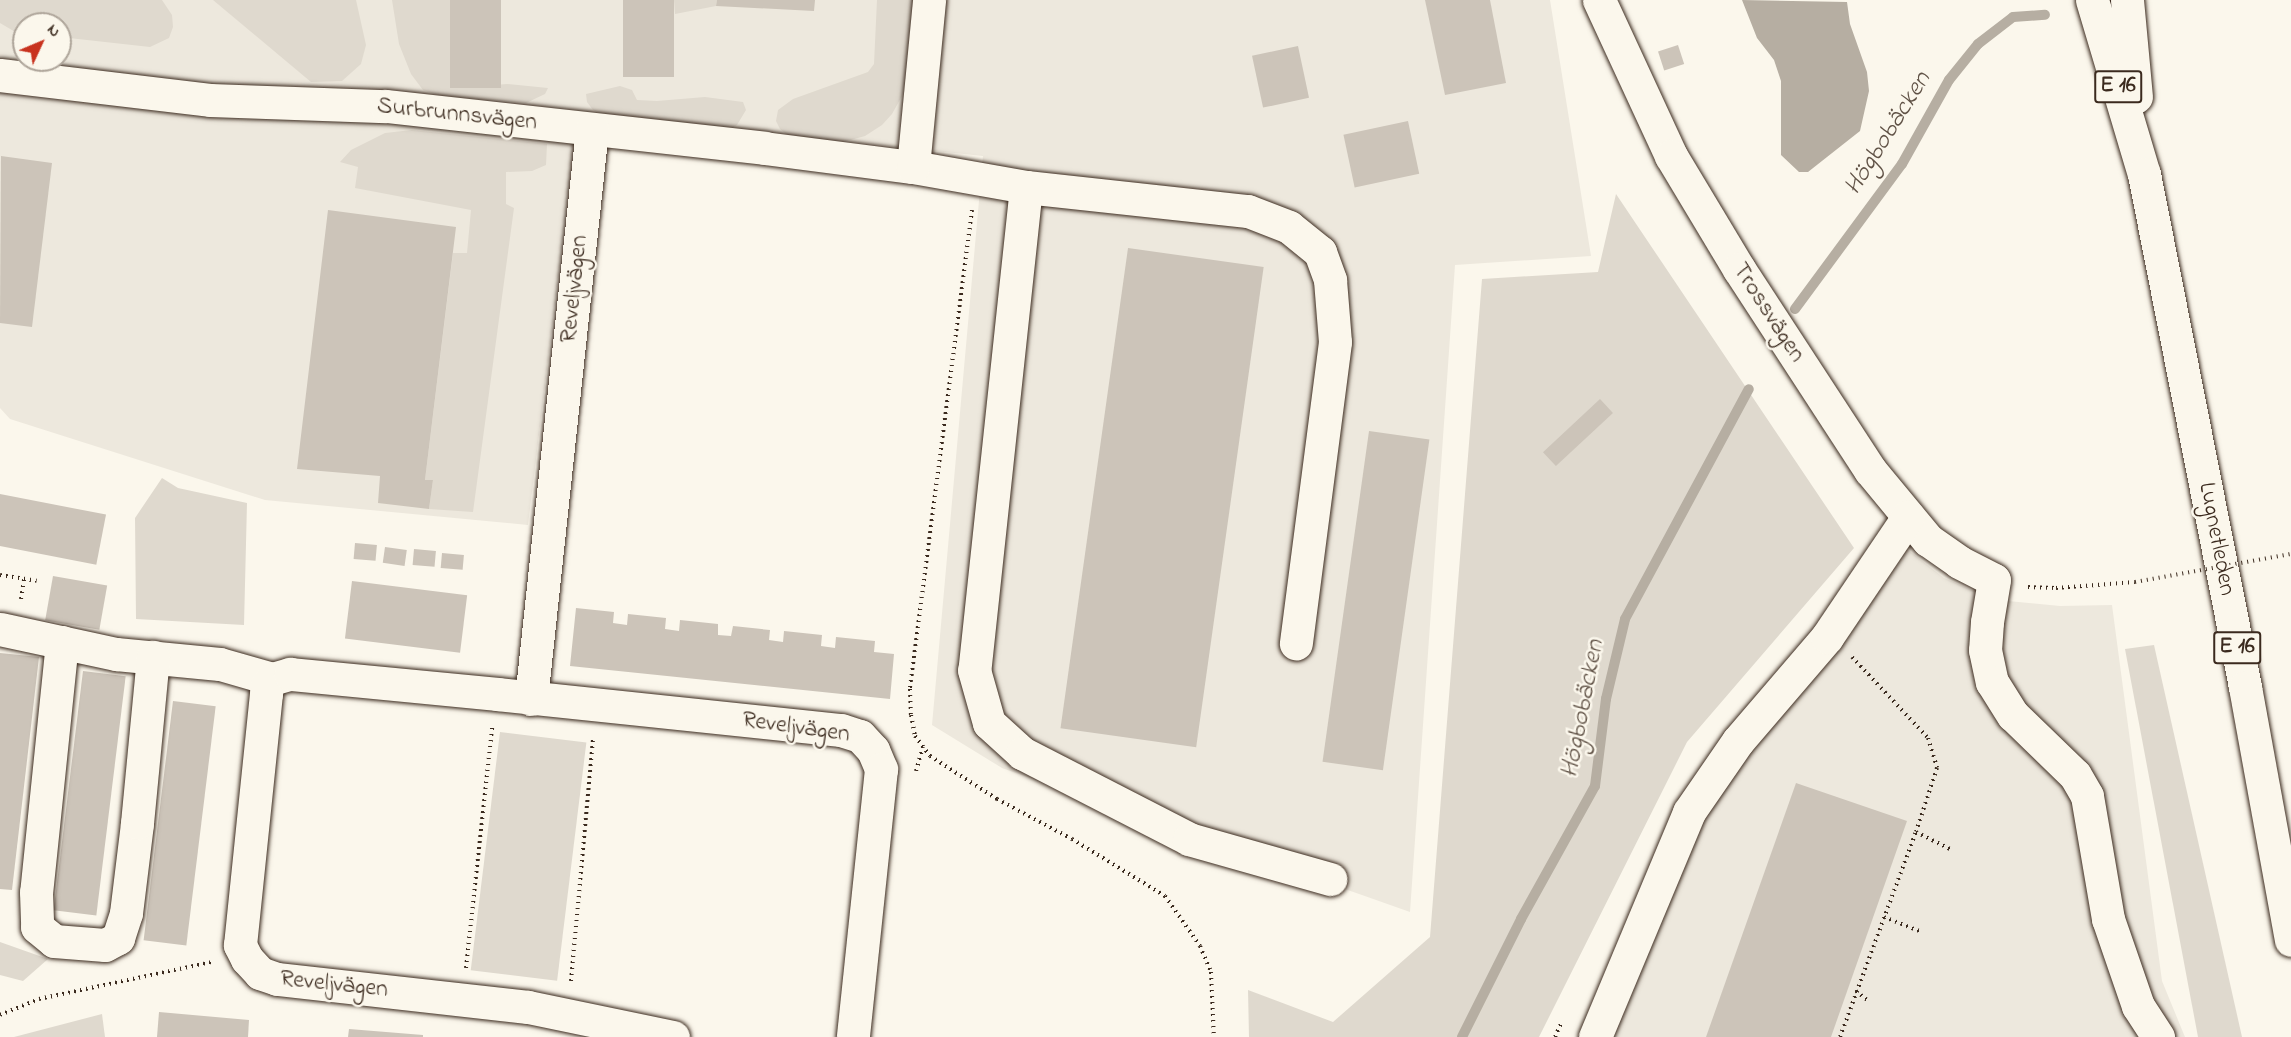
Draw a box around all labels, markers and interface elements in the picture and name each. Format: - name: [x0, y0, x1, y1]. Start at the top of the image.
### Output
- north arrow: [12, 12, 72, 72]
- text: N: [41, 19, 66, 43]
- water label: Högbobäcken: [1839, 66, 1939, 202]
- road number: E 16: [2094, 68, 2142, 106]
- street label: Surbrunnsvägen: [375, 92, 539, 138]
- street label: Reveljvägen: [555, 234, 595, 344]
- street label: Trossvägen: [1725, 258, 1811, 368]
- street label: Lugnetleden: [2191, 480, 2241, 598]
- road number: E 16: [2213, 629, 2261, 667]
- water label: Högbobäcken: [1555, 637, 1613, 781]
- street label: Reveljvägen: [740, 706, 852, 750]
- street label: Reveljvägen: [279, 965, 389, 1005]

